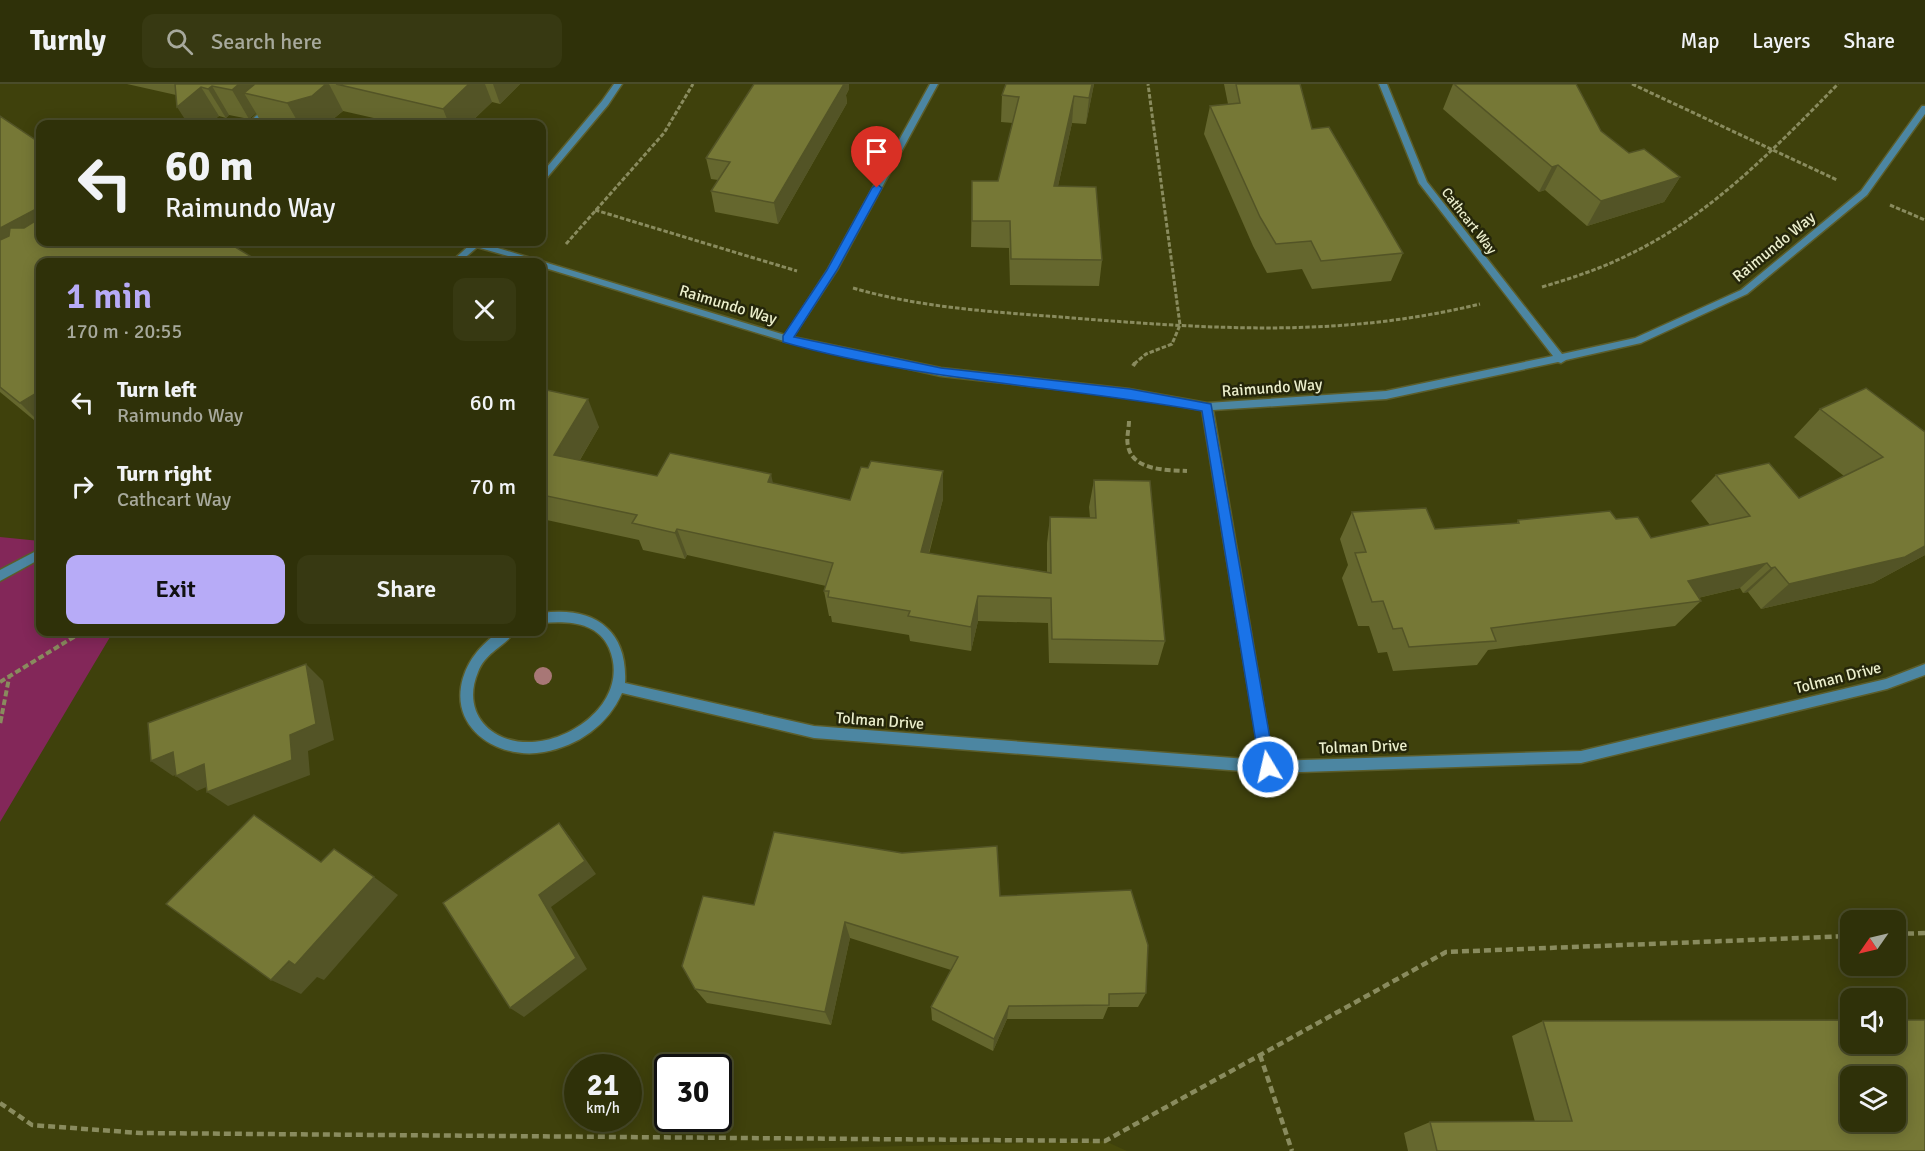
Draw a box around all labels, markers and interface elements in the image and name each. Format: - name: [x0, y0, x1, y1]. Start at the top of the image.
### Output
- search box: [142, 14, 562, 68]
- text: Turnly: [30, 24, 106, 58]
- icon: search: [163, 25, 196, 58]
- text: Search here: [211, 28, 322, 55]
- text: Map: [1681, 28, 1719, 54]
- text: Layers: [1752, 28, 1810, 54]
- text: Share: [1843, 28, 1895, 54]
- pin: [851, 126, 902, 188]
- icon: arrive: [860, 135, 893, 168]
- text: 60 m: [165, 141, 254, 192]
- icon: left: [66, 144, 144, 222]
- street label: Cathcart Way: [1438, 184, 1501, 258]
- text: Raimundo Way: [165, 192, 335, 225]
- street label: Raimundo Way: [1728, 207, 1820, 287]
- text: 1 min: [66, 274, 152, 319]
- button: close: [453, 278, 516, 341]
- street label: Raimundo Way: [677, 281, 780, 329]
- text: 170 m · 20:55: [66, 319, 182, 344]
- street label: Raimundo Way: [1221, 374, 1324, 401]
- text: Turn left: [117, 376, 197, 403]
- icon: left: [66, 386, 99, 419]
- text: 60 m: [470, 389, 516, 416]
- text: Raimundo Way: [117, 403, 243, 428]
- text: Turn right: [117, 460, 212, 487]
- icon: right: [66, 470, 99, 503]
- text: 70 m: [470, 473, 516, 500]
- text: Cathcart Way: [117, 487, 231, 512]
- button: Exit: [66, 555, 285, 624]
- button: Share: [297, 555, 516, 624]
- street label: Tolman Drive: [1793, 658, 1883, 698]
- street label: Tolman Drive: [835, 708, 925, 734]
- position arrow: [1236, 735, 1300, 799]
- street label: Tolman Drive: [1318, 735, 1408, 759]
- north arrow: [1840, 910, 1906, 976]
- map controls: [1840, 910, 1906, 1132]
- button: sound: [1840, 988, 1906, 1054]
- speed limit sign: 30: [654, 1054, 732, 1132]
- button: layers: [1840, 1066, 1906, 1132]
- text: 21: [587, 1067, 619, 1104]
- text: km/h: [586, 1099, 620, 1117]

